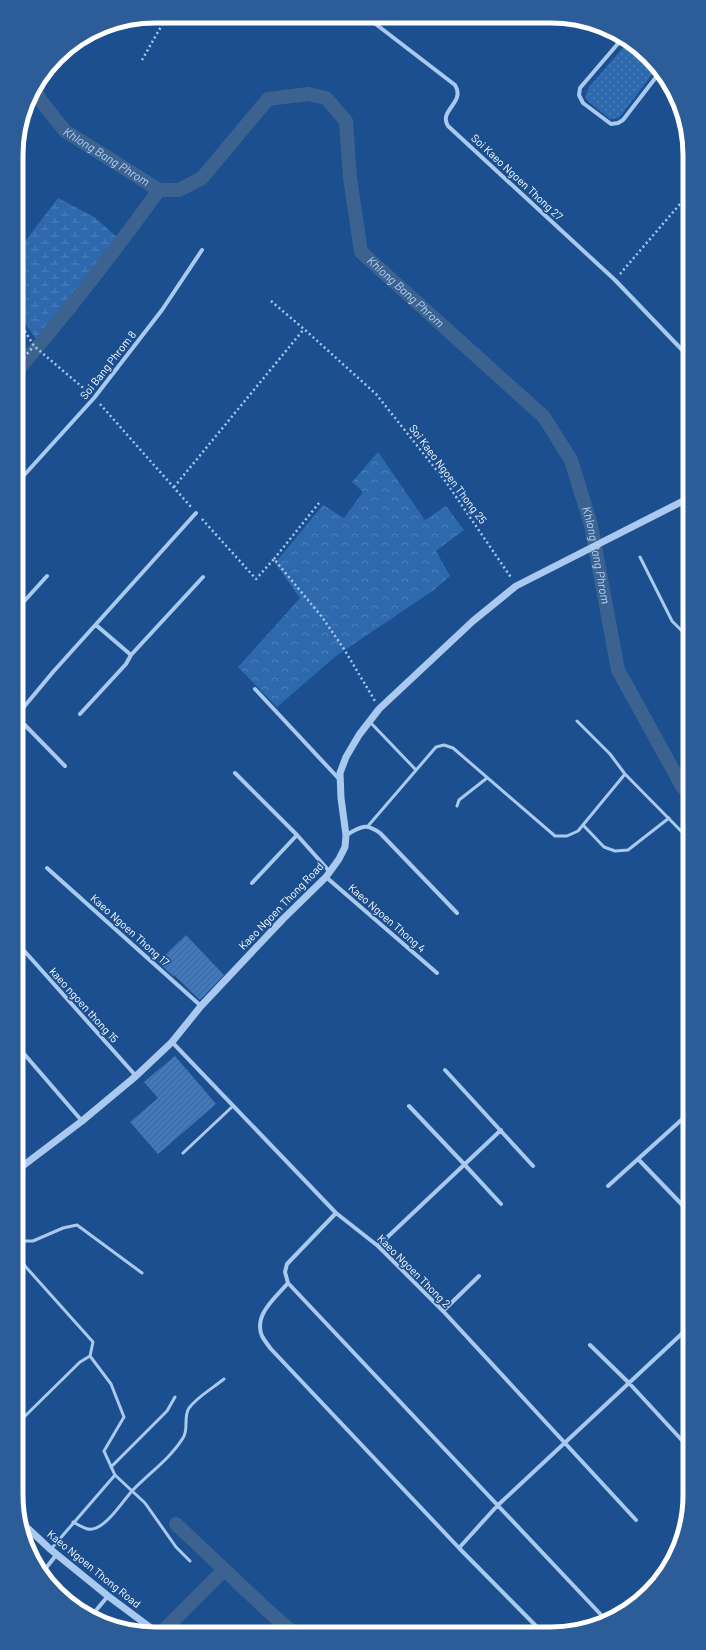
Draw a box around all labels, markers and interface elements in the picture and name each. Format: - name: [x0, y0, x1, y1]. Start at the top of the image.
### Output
- water label: Khlong Bang Phrom: [61, 124, 153, 189]
- street label: Soi Kaeo Ngoen Thong 27: [469, 131, 566, 222]
- water label: Khlong Bang Phrom: [365, 253, 448, 330]
- street label: Soi Bang Phrom 8: [77, 328, 139, 402]
- street label: Soi Kaeo Ngoen Thong 25: [407, 422, 490, 526]
- water label: Khlong Bang Phrom: [580, 505, 614, 605]
- street label: Kaeo Ngoen Thong Road: [236, 859, 326, 952]
- street label: Kaeo Ngoen Thong 4: [346, 881, 429, 955]
- street label: Kaeo Ngoen Thong 17: [88, 891, 172, 968]
- street label: kaeo ngoen thong 15: [47, 965, 122, 1045]
- street label: Kaeo Ngoen Thong 2: [375, 1231, 454, 1310]
- street label: Kaeo Ngoen Thong Road: [45, 1527, 144, 1610]

